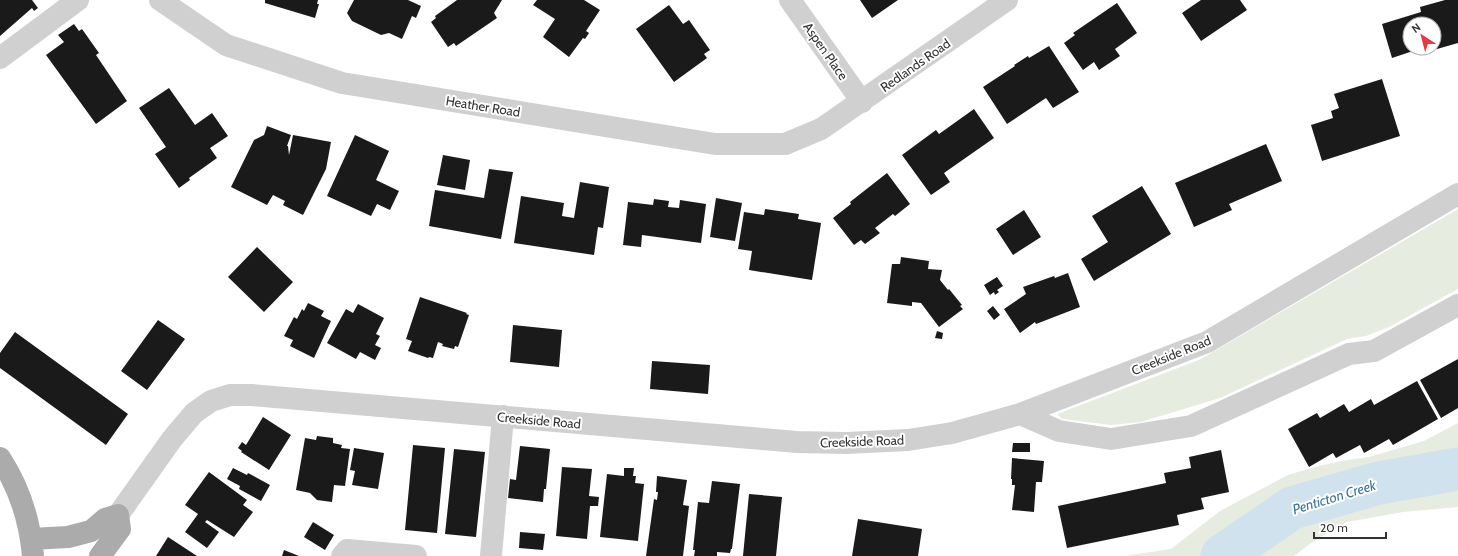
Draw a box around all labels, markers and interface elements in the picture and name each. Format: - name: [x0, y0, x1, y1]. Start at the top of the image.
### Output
- north arrow: [1402, 16, 1442, 56]
- street label: Aspen Place: [800, 19, 852, 83]
- text: N: [1409, 20, 1423, 36]
- street label: Redlands Road: [877, 35, 953, 95]
- street label: Heather Road: [445, 92, 521, 120]
- street label: Creekside Road: [1129, 332, 1213, 378]
- street label: Creekside Road: [496, 408, 582, 432]
- street label: Creekside Road: [820, 432, 904, 450]
- water label: Penticton Creek: [1290, 475, 1379, 518]
- scale bar: [1314, 514, 1386, 540]
- text: 20 m: [1320, 520, 1348, 535]

